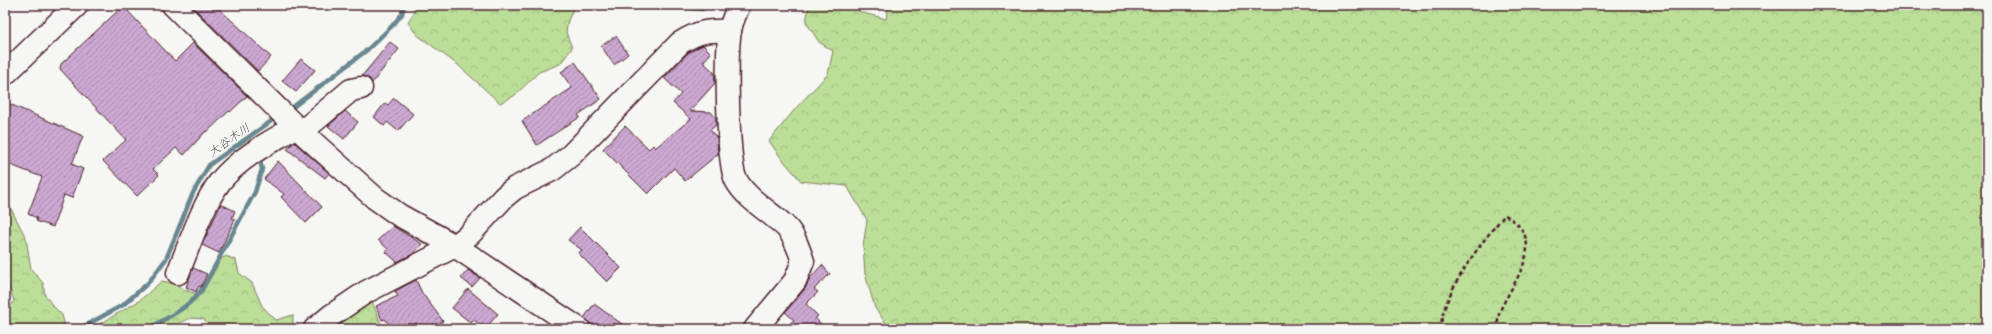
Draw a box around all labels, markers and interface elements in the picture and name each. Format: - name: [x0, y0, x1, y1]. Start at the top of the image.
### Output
- water label: 大谷木川: [205, 120, 253, 160]

